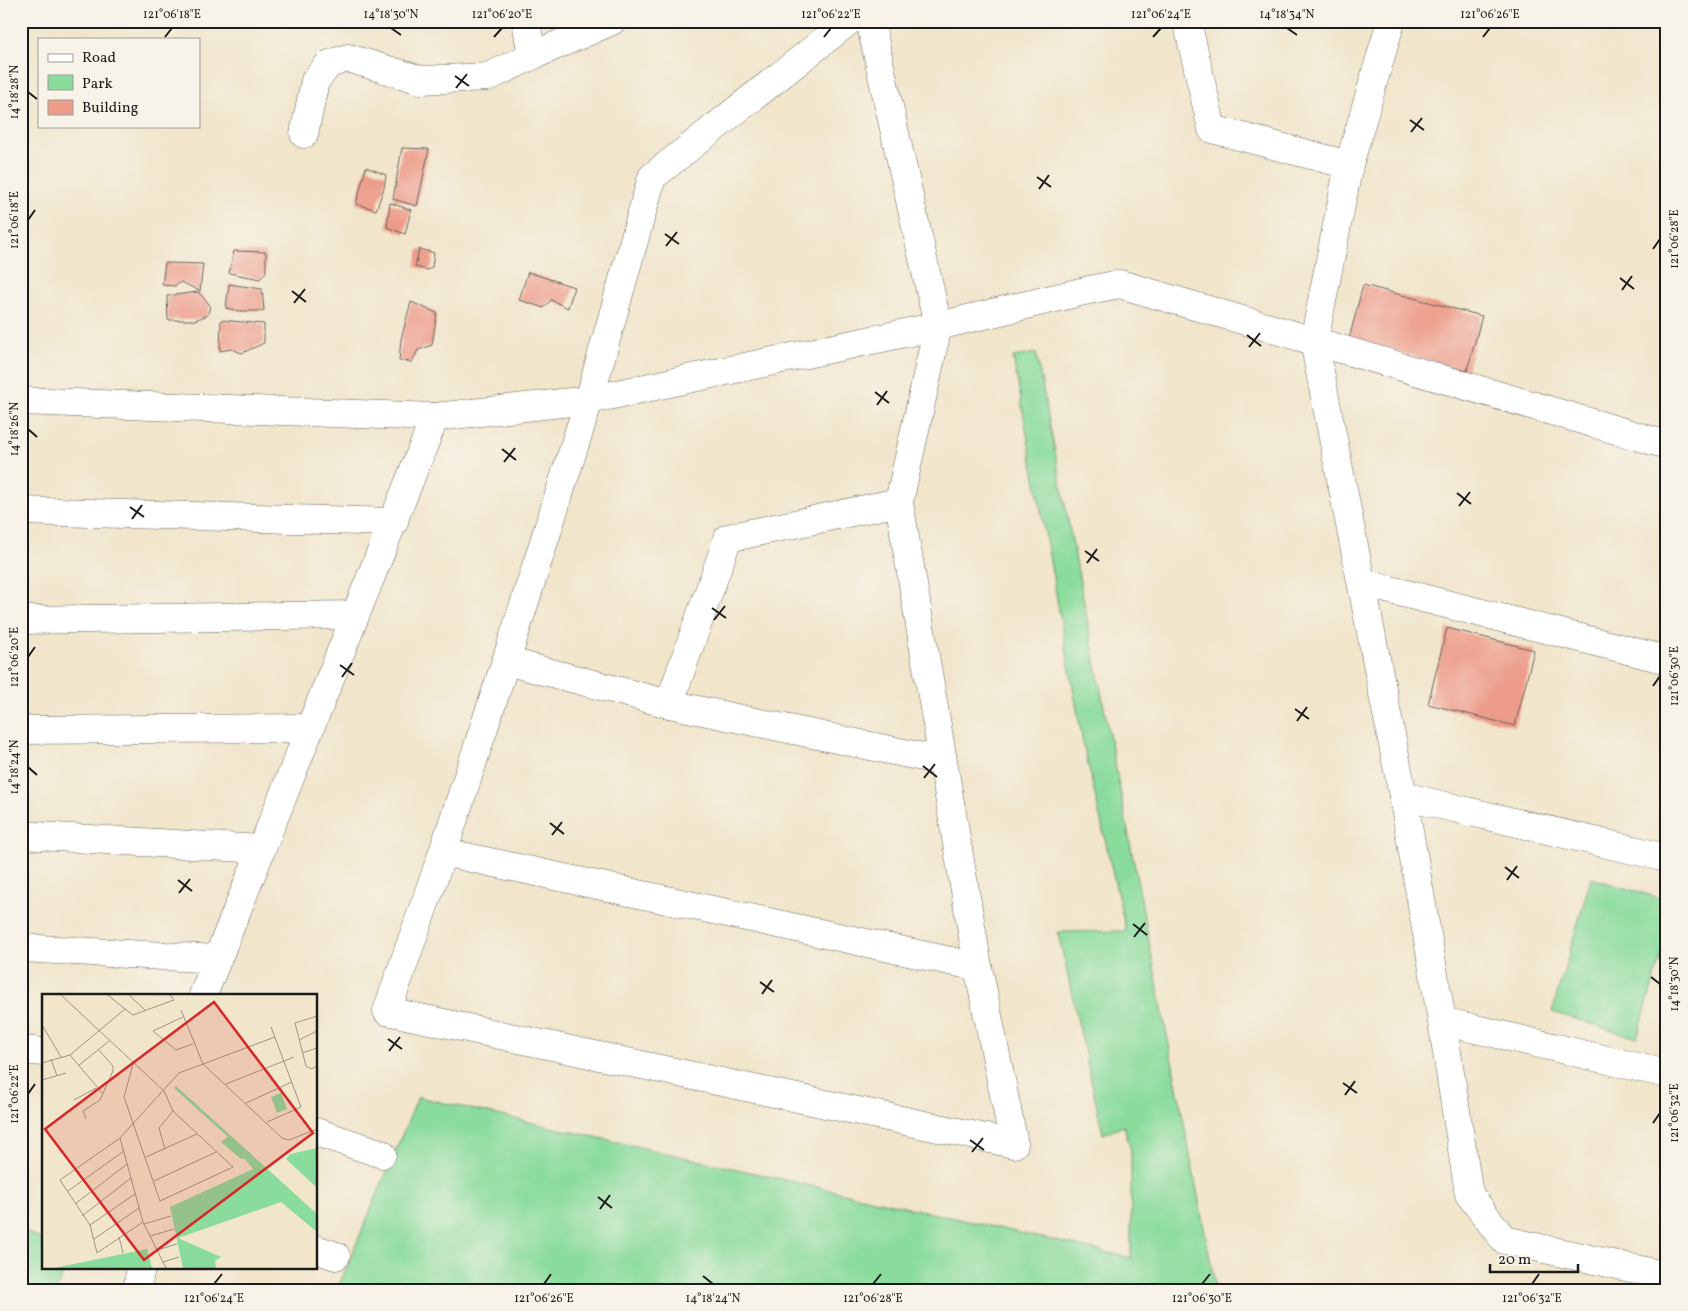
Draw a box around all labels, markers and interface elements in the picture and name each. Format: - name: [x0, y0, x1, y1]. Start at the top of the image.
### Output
- text: 121°06'18"E: [143, 7, 201, 23]
- text: 14°18'30"N: [364, 7, 419, 23]
- text: 121°06'20"E: [472, 7, 532, 23]
- text: 121°06'22"E: [801, 7, 861, 23]
- text: 121°06'24"E: [1131, 7, 1191, 23]
- text: 14°18'34"N: [1259, 7, 1315, 23]
- text: 121°06'26"E: [1460, 7, 1520, 23]
- legend: [38, 38, 200, 128]
- text: Road: [82, 48, 116, 69]
- text: 14°18'28"N: [7, 65, 23, 119]
- text: Park: [82, 74, 113, 95]
- text: Building: [82, 98, 139, 119]
- text: 121°06'18"E: [7, 191, 23, 249]
- text: 121°06'28"E: [1667, 209, 1683, 269]
- text: 14°18'26"N: [7, 402, 23, 456]
- text: 121°06'20"E: [7, 627, 23, 687]
- text: 121°06'30"E: [1667, 646, 1683, 706]
- text: 14°18'24"N: [7, 739, 23, 794]
- text: 14°18'30"N: [1667, 956, 1683, 1012]
- inset map: [42, 994, 318, 1268]
- text: 121°06'22"E: [7, 1064, 23, 1124]
- text: 121°06'32"E: [1667, 1083, 1683, 1143]
- scale bar: [1490, 1241, 1578, 1273]
- text: 20 m: [1498, 1250, 1531, 1271]
- text: 121°06'24"E: [184, 1291, 244, 1307]
- text: 121°06'26"E: [514, 1291, 574, 1307]
- text: 14°18'24"N: [686, 1291, 741, 1307]
- text: 121°06'28"E: [843, 1291, 903, 1307]
- text: 121°06'30"E: [1172, 1291, 1232, 1307]
- text: 121°06'32"E: [1502, 1291, 1562, 1307]

